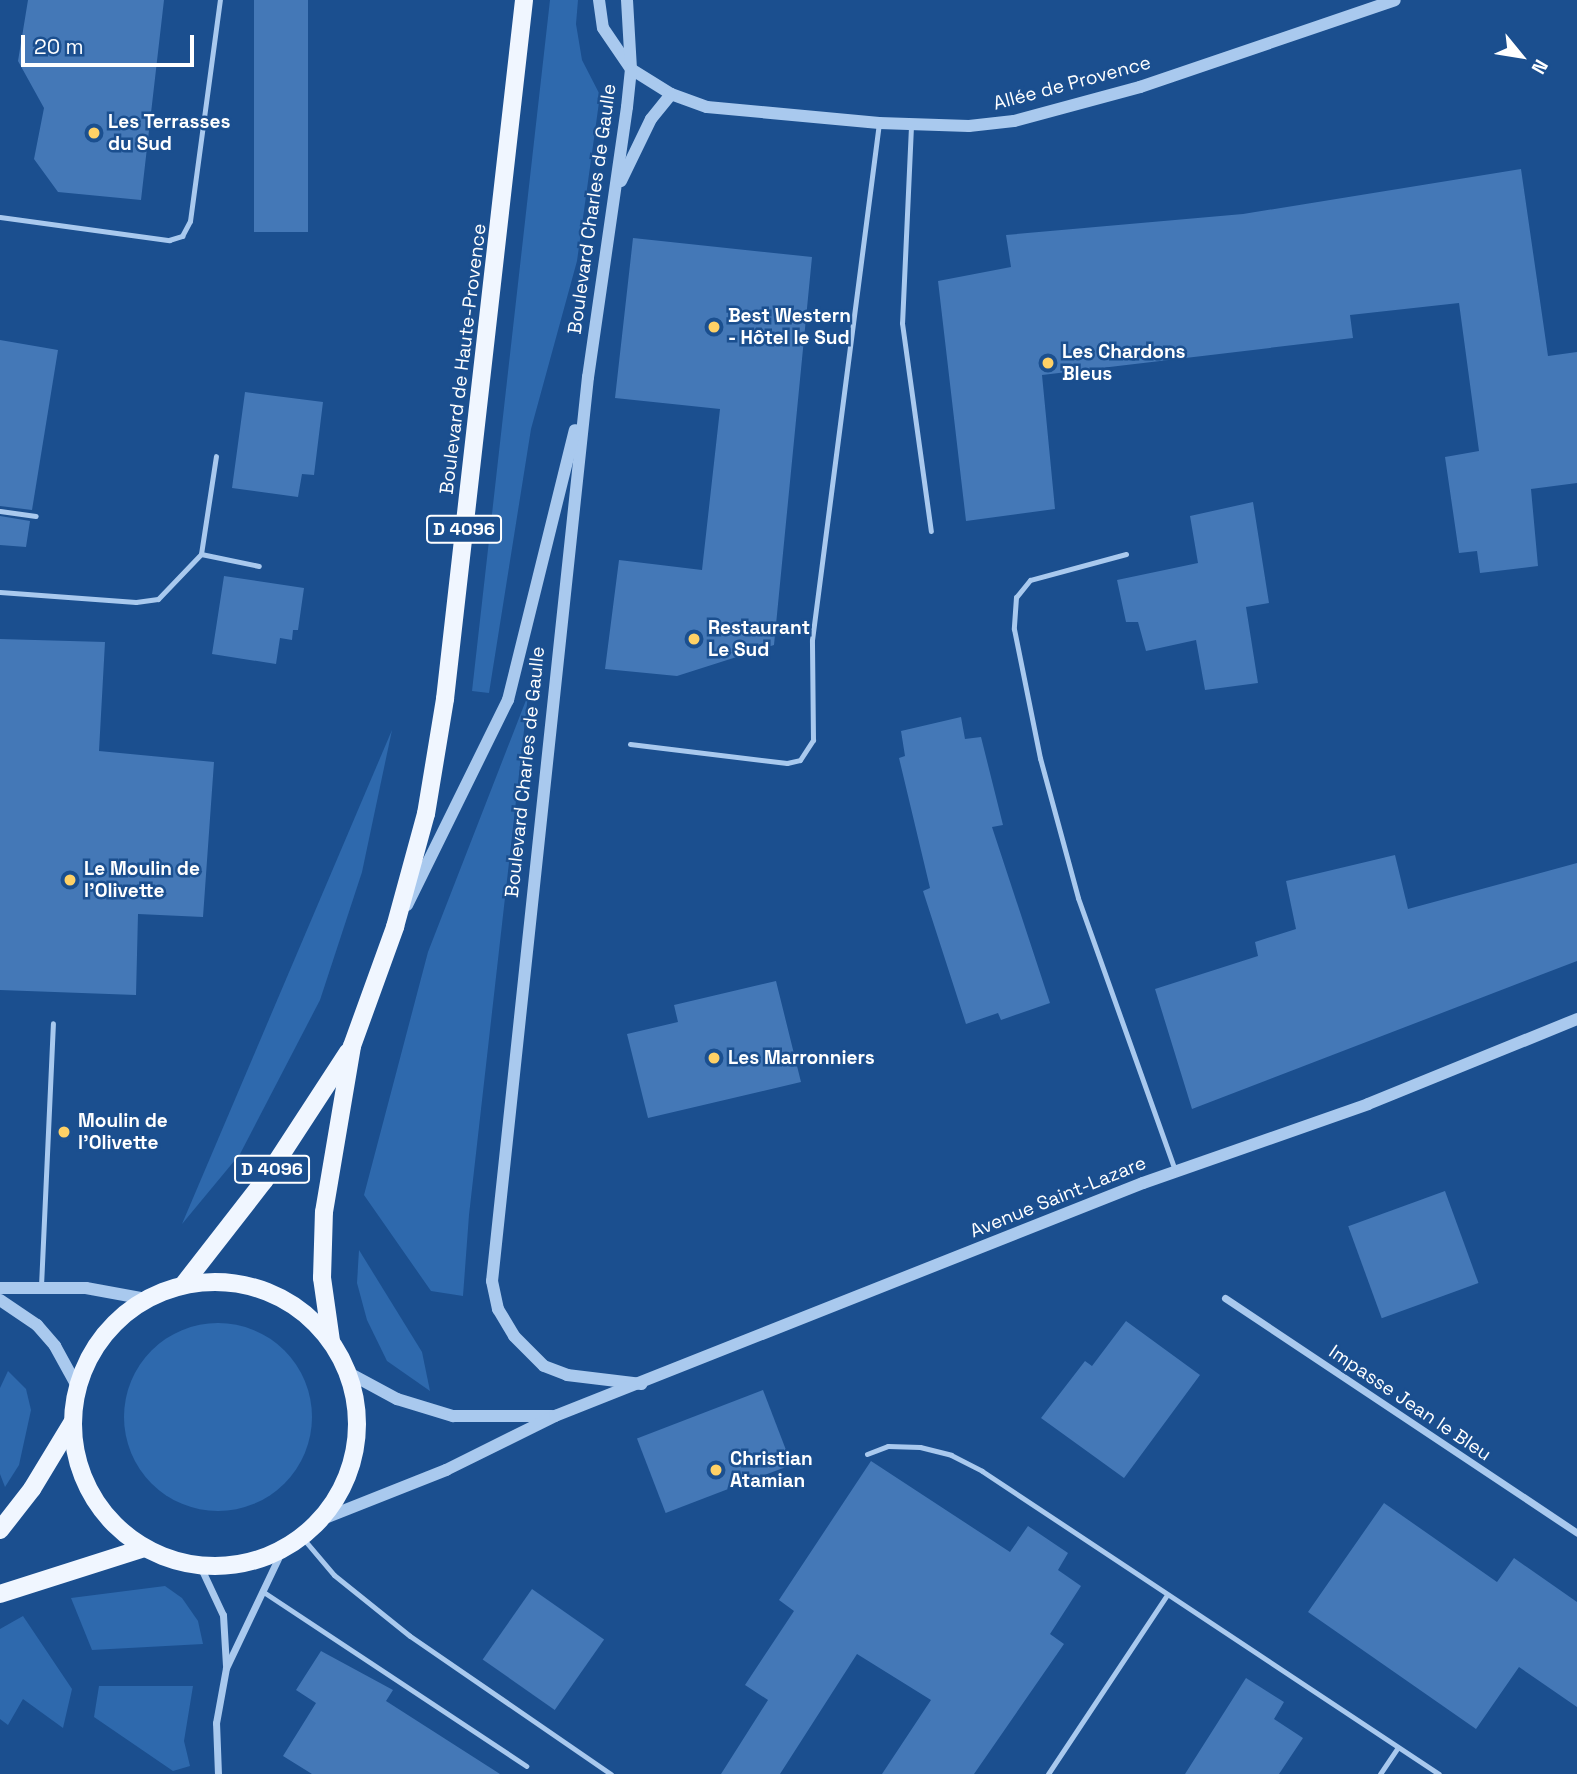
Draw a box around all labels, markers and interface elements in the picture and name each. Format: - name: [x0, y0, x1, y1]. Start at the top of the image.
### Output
- scale bar: [24, 21, 198, 65]
- north arrow: [1486, 21, 1556, 91]
- text: 20 m: [34, 33, 84, 60]
- street label: Allée de Provence: [991, 51, 1153, 115]
- text: N: [1526, 55, 1554, 79]
- street label: Boulevard Charles de Gaulle: [563, 82, 621, 336]
- place label: Les Terrasses du Sud: [108, 111, 231, 155]
- marker: Les Terrasses du Sud: [86, 125, 102, 141]
- street label: Boulevard de Haute-Provence: [435, 222, 491, 496]
- place label: Best Western - Hôtel le Sud: [728, 305, 851, 349]
- marker: Best Western - Hôtel le Sud: [706, 319, 722, 335]
- place label: Les Chardons Bleus: [1062, 341, 1186, 385]
- marker: Les Chardons Bleus: [1040, 355, 1056, 371]
- road number: D 4096: [426, 514, 503, 544]
- place label: Restaurant Le Sud: [708, 617, 810, 661]
- marker: Restaurant Le Sud: [686, 631, 702, 647]
- street label: Boulevard Charles de Gaulle: [500, 645, 550, 899]
- place label: Le Moulin de l'Olivette: [84, 858, 200, 902]
- marker: Le Moulin de l'Olivette: [62, 872, 78, 888]
- place label: Les Marronniers: [728, 1047, 875, 1069]
- marker: Les Marronniers: [706, 1050, 722, 1066]
- place label: Moulin de l'Olivette: [78, 1110, 168, 1154]
- marker: Moulin de l'Olivette: [56, 1124, 72, 1140]
- street label: Avenue Saint-Lazare: [967, 1151, 1149, 1243]
- road number: D 4096: [233, 1154, 310, 1184]
- street label: Impasse Jean le Bleu: [1325, 1340, 1495, 1466]
- place label: Christian Atamian: [730, 1448, 813, 1492]
- marker: Christian Atamian: [708, 1462, 724, 1478]

